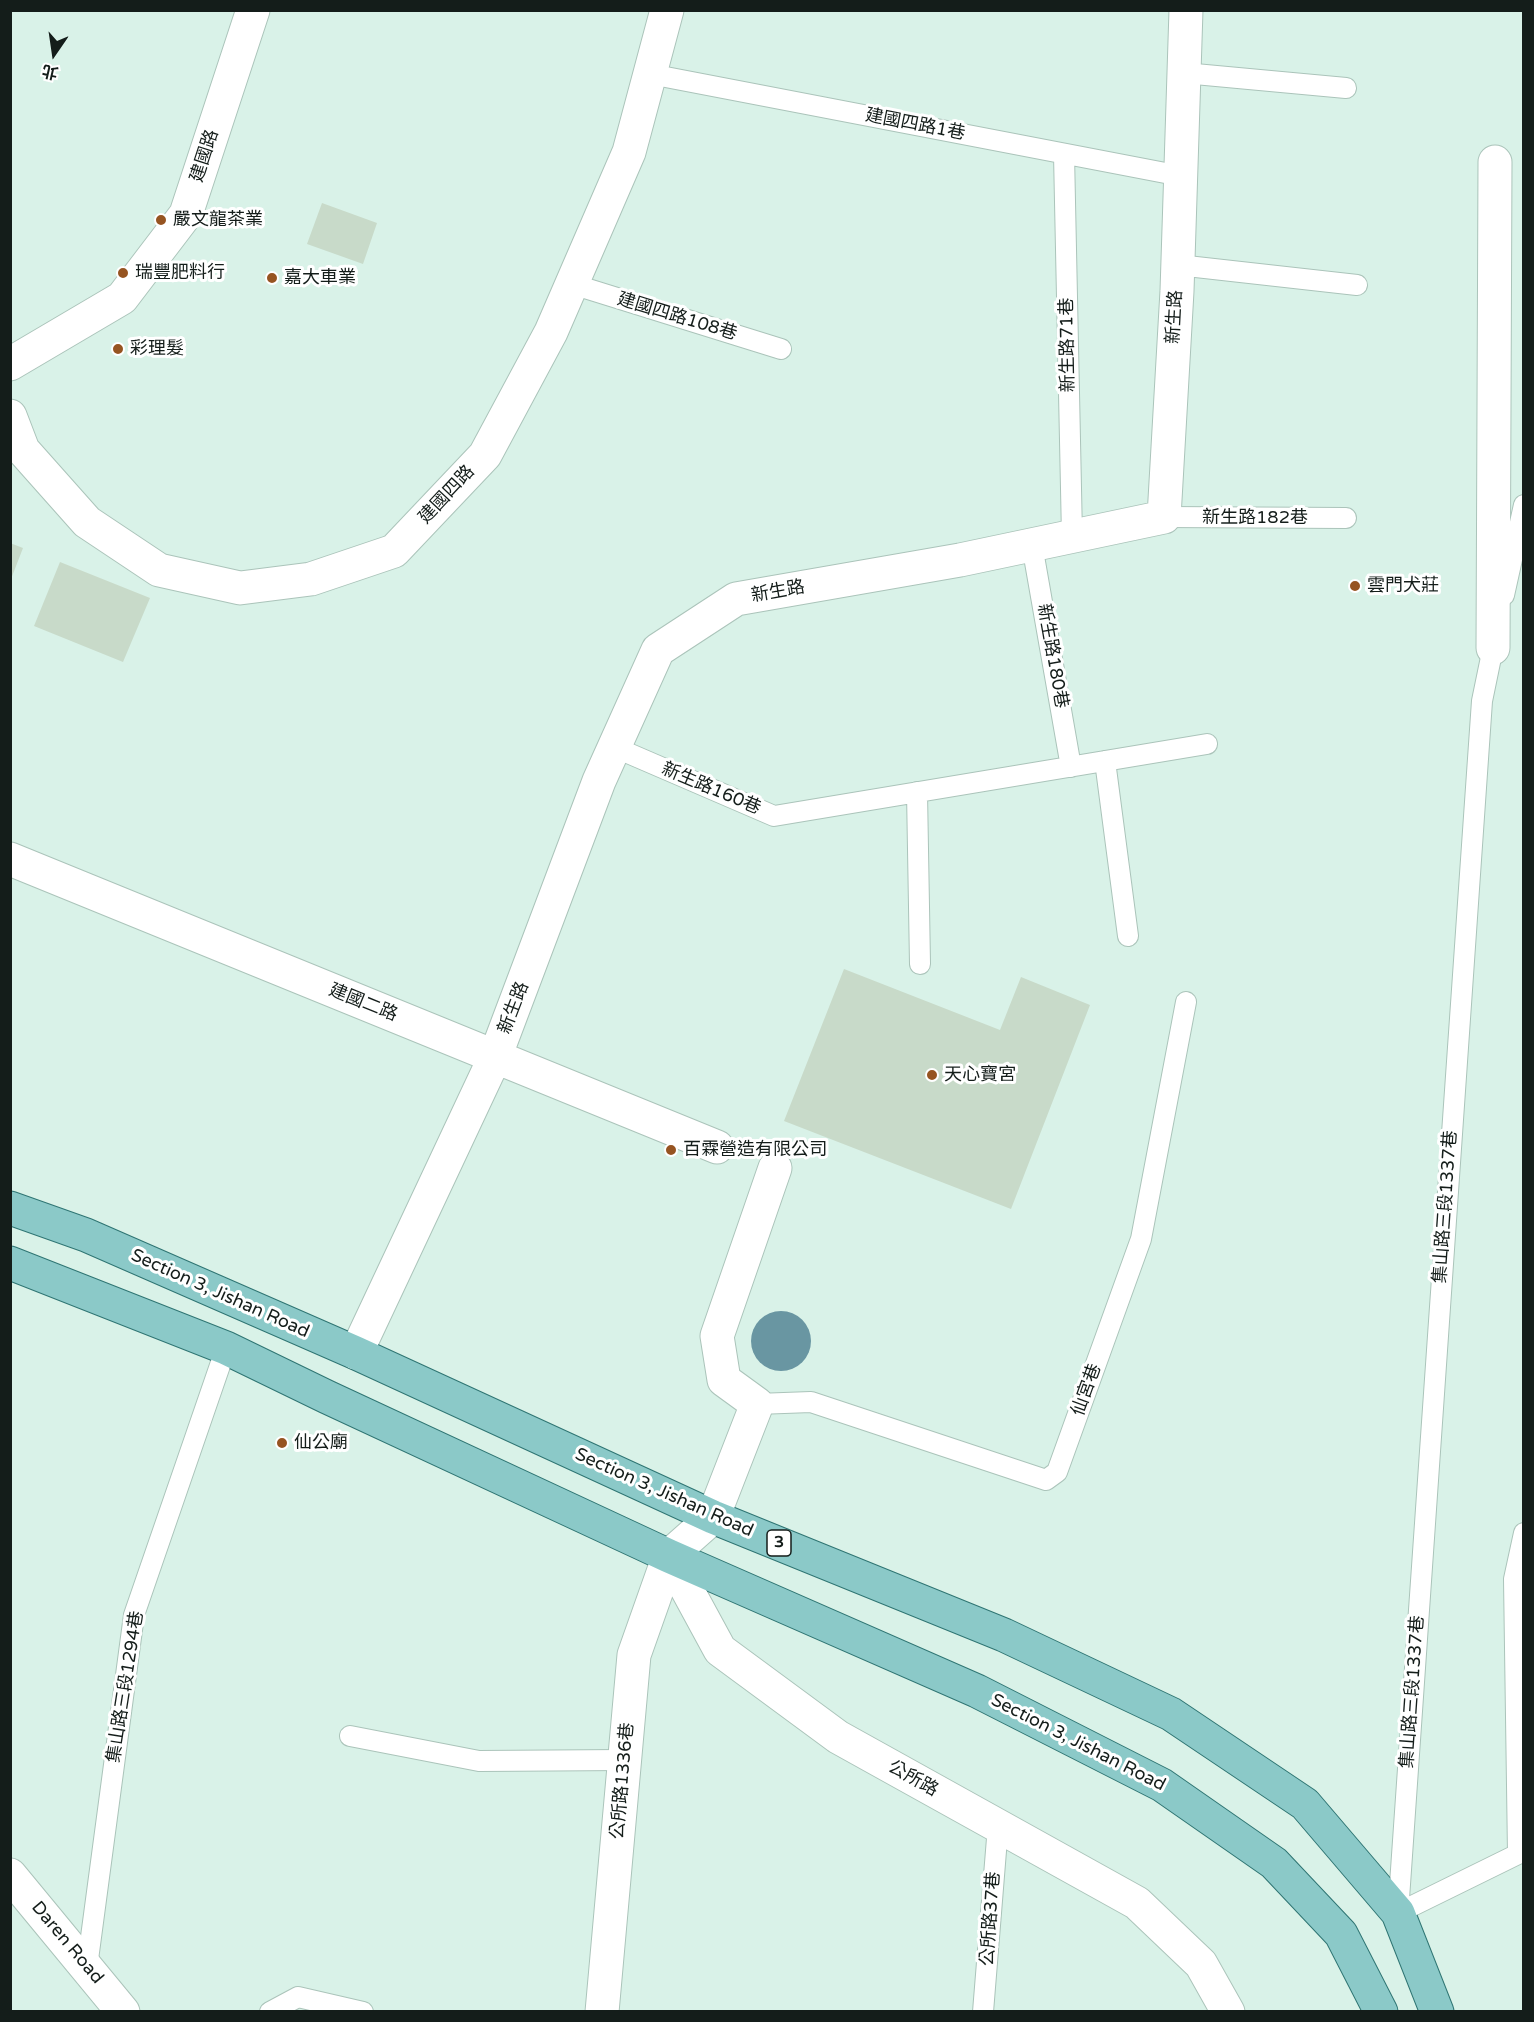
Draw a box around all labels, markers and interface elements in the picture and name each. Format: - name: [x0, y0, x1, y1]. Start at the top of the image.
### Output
- north arrow: [24, 24, 84, 84]
- text: 北: [40, 60, 60, 83]
- street label: 建國四路1巷: [863, 105, 967, 145]
- street label: 建國路: [186, 127, 224, 185]
- place label: 嚴文龍茶業: [173, 209, 263, 231]
- marker: 嚴文龍茶業: [154, 213, 168, 227]
- place label: 瑞豐肥料行: [135, 262, 225, 284]
- marker: 瑞豐肥料行: [116, 266, 130, 280]
- place label: 嘉大車業: [284, 267, 356, 289]
- marker: 嘉大車業: [265, 271, 279, 285]
- street label: 建國四路108巷: [615, 289, 739, 345]
- street label: 新生路: [1163, 289, 1187, 345]
- street label: 新生路71巷: [1056, 298, 1080, 392]
- place label: 彩理髮: [130, 338, 184, 360]
- marker: 彩理髮: [111, 342, 125, 356]
- street label: 建國四路: [415, 461, 479, 529]
- street label: 新生路182巷: [1202, 507, 1308, 529]
- place label: 雲門犬莊: [1367, 575, 1439, 597]
- street label: 新生路: [750, 577, 806, 607]
- marker: 雲門犬莊: [1348, 579, 1362, 593]
- street label: 新生路180巷: [1032, 602, 1072, 710]
- street label: 新生路160巷: [658, 758, 764, 820]
- street label: 新生路: [494, 979, 534, 1037]
- street label: 建國二路: [326, 980, 400, 1026]
- place label: 天心寶宮: [944, 1064, 1016, 1086]
- marker: 天心寶宮: [925, 1068, 939, 1082]
- street label: 集山路三段1337巷: [1430, 1130, 1462, 1284]
- place label: 百霖營造有限公司: [683, 1139, 827, 1161]
- marker: 百霖營造有限公司: [664, 1143, 678, 1157]
- street label: Section 3, Jishan Road: [127, 1245, 313, 1343]
- street label: 仙宮巷: [1068, 1361, 1106, 1419]
- place label: 仙公廟: [294, 1432, 348, 1454]
- marker: 仙公廟: [275, 1436, 289, 1450]
- street label: Section 3, Jishan Road: [571, 1444, 757, 1542]
- road number: 3: [767, 1530, 791, 1556]
- street label: 集山路三段1294巷: [103, 1610, 149, 1764]
- street label: 集山路三段1337巷: [1397, 1615, 1429, 1769]
- street label: Section 3, Jishan Road: [987, 1690, 1169, 1796]
- street label: 公所路1336巷: [607, 1722, 639, 1840]
- street label: 公所路: [884, 1756, 942, 1802]
- street label: 公所路37巷: [977, 1871, 1005, 1967]
- street label: Daren Road: [26, 1897, 108, 1989]

